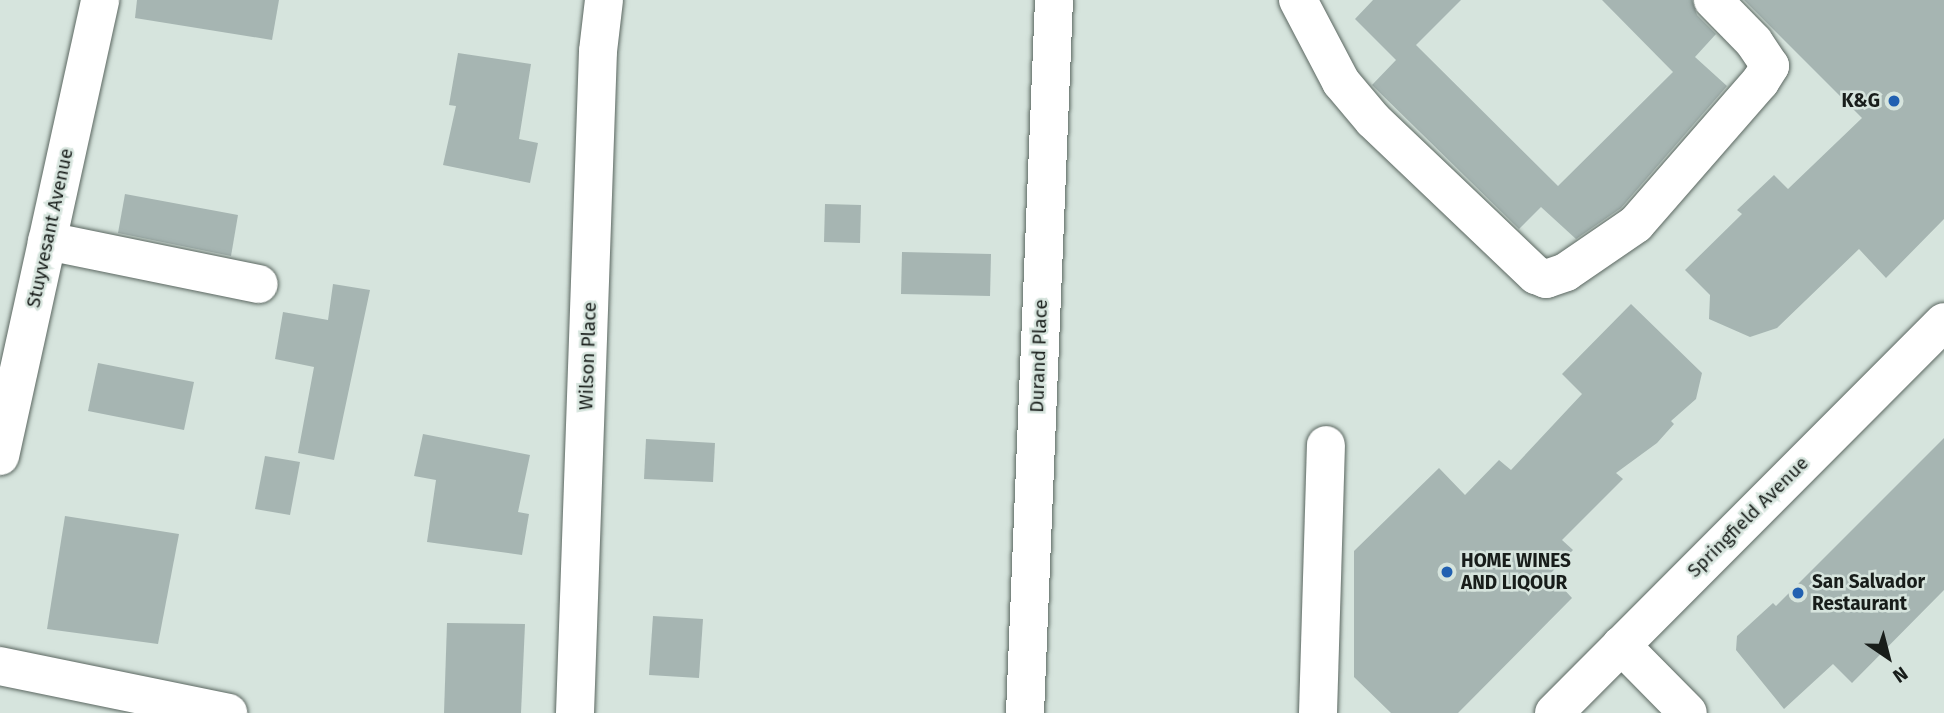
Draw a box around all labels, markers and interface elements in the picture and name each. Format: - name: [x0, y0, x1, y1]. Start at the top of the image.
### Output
- place label: K&G: [1841, 90, 1880, 112]
- marker: K&G: [1886, 93, 1902, 109]
- street label: Stuyvesant Avenue: [22, 146, 78, 310]
- street label: Durand Place: [1026, 299, 1052, 413]
- street label: Wilson Place: [575, 301, 601, 411]
- street label: Springfield Avenue: [1683, 452, 1813, 582]
- place label: HOME WINES AND LIQOUR: [1461, 550, 1571, 594]
- marker: HOME WINES AND LIQOUR: [1439, 564, 1455, 580]
- place label: San Salvador Restaurant: [1812, 571, 1925, 615]
- marker: San Salvador Restaurant: [1790, 585, 1806, 601]
- north arrow: [1853, 622, 1923, 692]
- text: N: [1889, 662, 1912, 688]

